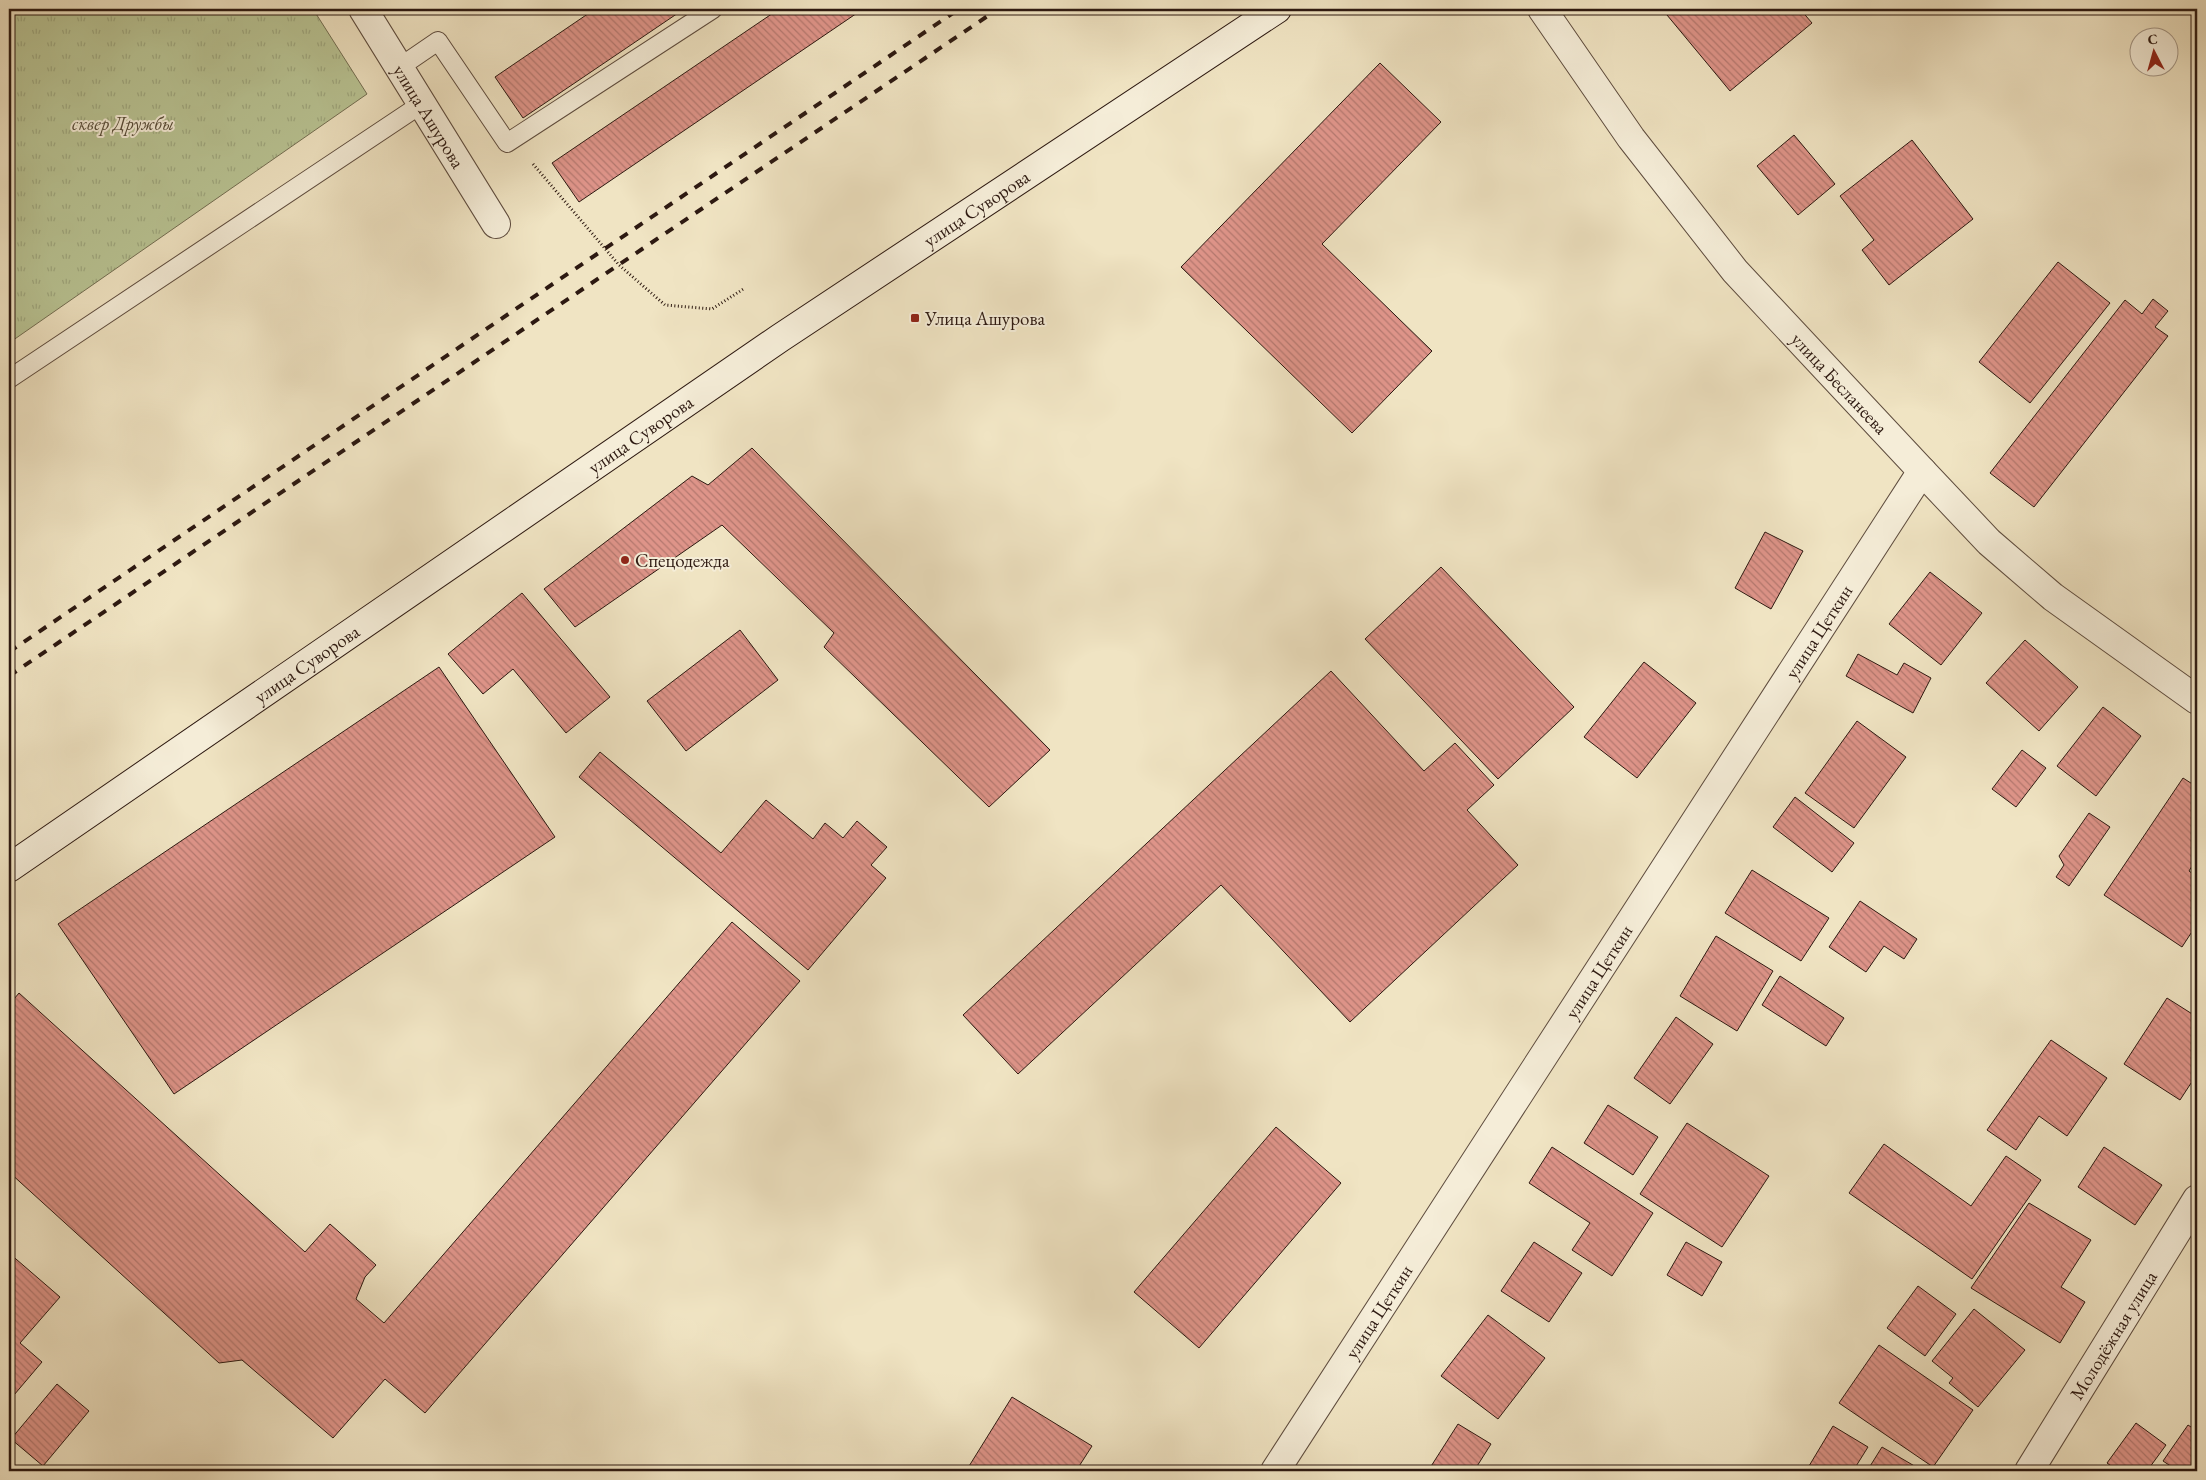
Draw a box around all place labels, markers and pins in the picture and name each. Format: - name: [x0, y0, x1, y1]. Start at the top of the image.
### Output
- place label: Улица Ашурова: [924, 306, 1045, 331]
- marker: Улица Ашурова: [909, 312, 921, 324]
- place label: Спецодежда: [635, 548, 730, 573]
- marker: Спецодежда: [619, 554, 631, 566]

